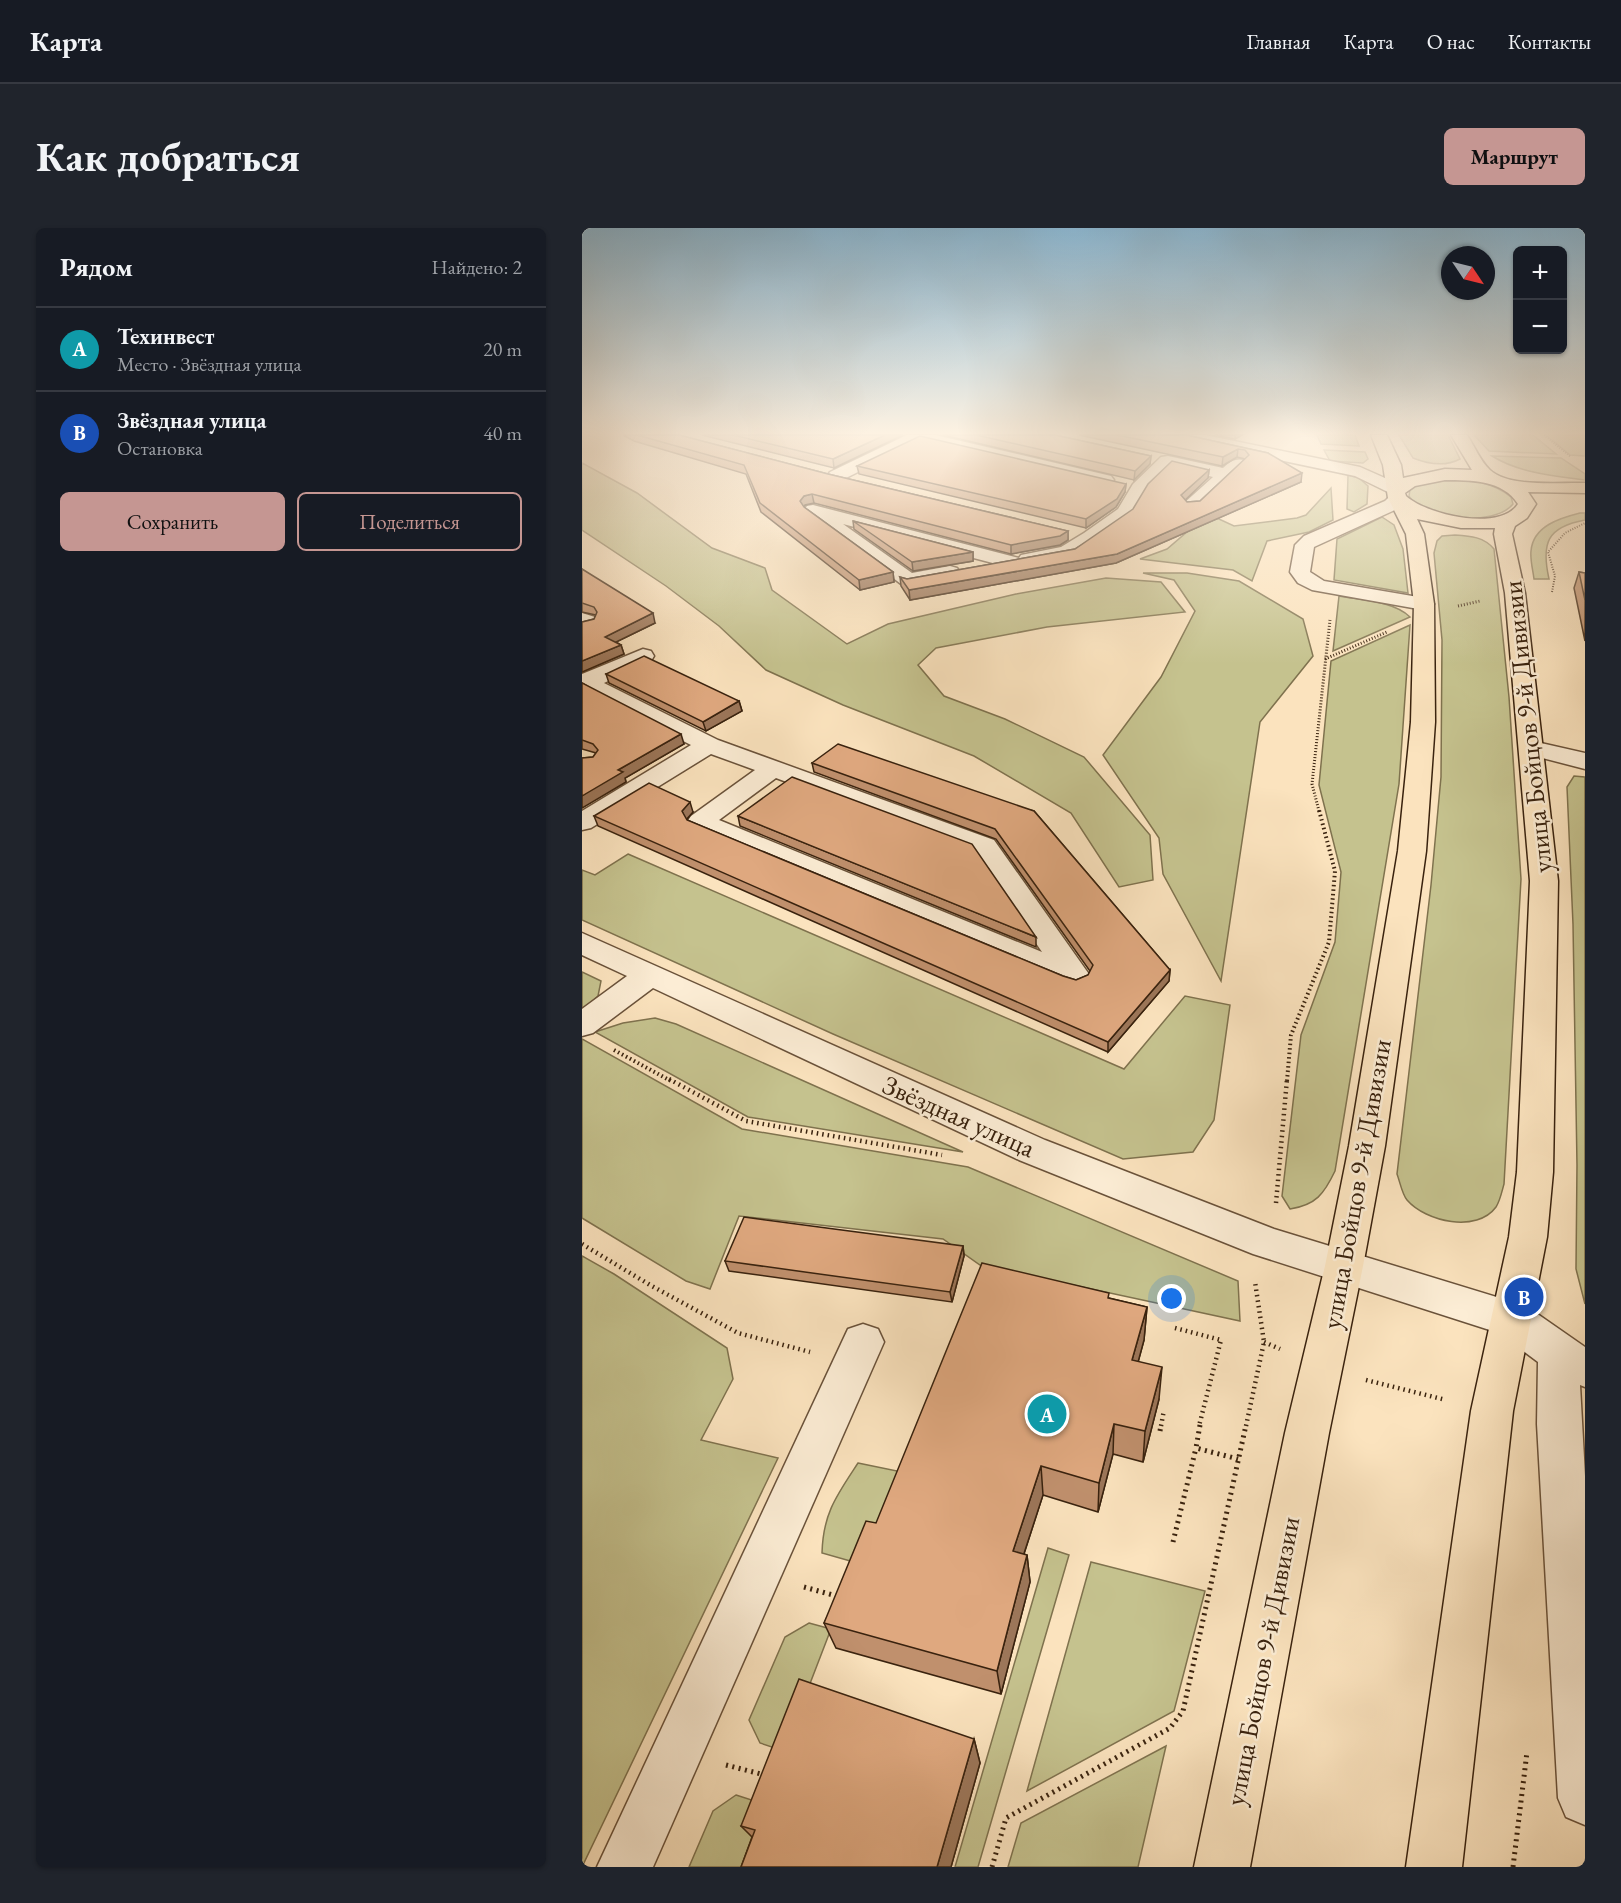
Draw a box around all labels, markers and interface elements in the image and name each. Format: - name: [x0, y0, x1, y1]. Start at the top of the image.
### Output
- text: Карта: [30, 23, 102, 59]
- text: Главная: [1246, 28, 1310, 55]
- text: Карта: [1343, 28, 1394, 55]
- text: О нас: [1427, 28, 1475, 55]
- text: Контакты: [1508, 28, 1591, 55]
- button: Маршрут: [1444, 128, 1585, 185]
- text: Как добраться: [36, 129, 300, 184]
- north arrow: [1441, 246, 1495, 300]
- map controls: [1513, 246, 1567, 354]
- button: +: [1513, 246, 1567, 300]
- text: Рядом: [60, 250, 133, 284]
- text: Найдено: 2: [431, 254, 522, 280]
- button: −: [1513, 300, 1567, 354]
- text: Техинвест: [117, 322, 214, 351]
- text: A: [72, 336, 87, 362]
- text: 20 m: [483, 336, 522, 362]
- text: Место · Звёздная улица: [117, 351, 301, 377]
- text: Звёздная улица: [117, 406, 266, 435]
- text: B: [73, 420, 86, 446]
- text: 40 m: [483, 420, 522, 446]
- text: Остановка: [117, 435, 203, 461]
- button: Сохранить: [60, 492, 285, 551]
- button: Поделиться: [297, 492, 522, 551]
- street label: улица Бойцов 9-й Дивизии: [1494, 579, 1560, 875]
- street label: улица Бойцов 9-й Дивизии: [1313, 1036, 1399, 1332]
- street label: Звёздная улица: [877, 1067, 1041, 1165]
- pin: B: [1504, 1274, 1544, 1320]
- your location: [1157, 1284, 1186, 1313]
- pin: A: [1028, 1392, 1066, 1436]
- street label: улица Бойцов 9-й Дивизии: [1217, 1513, 1307, 1809]

